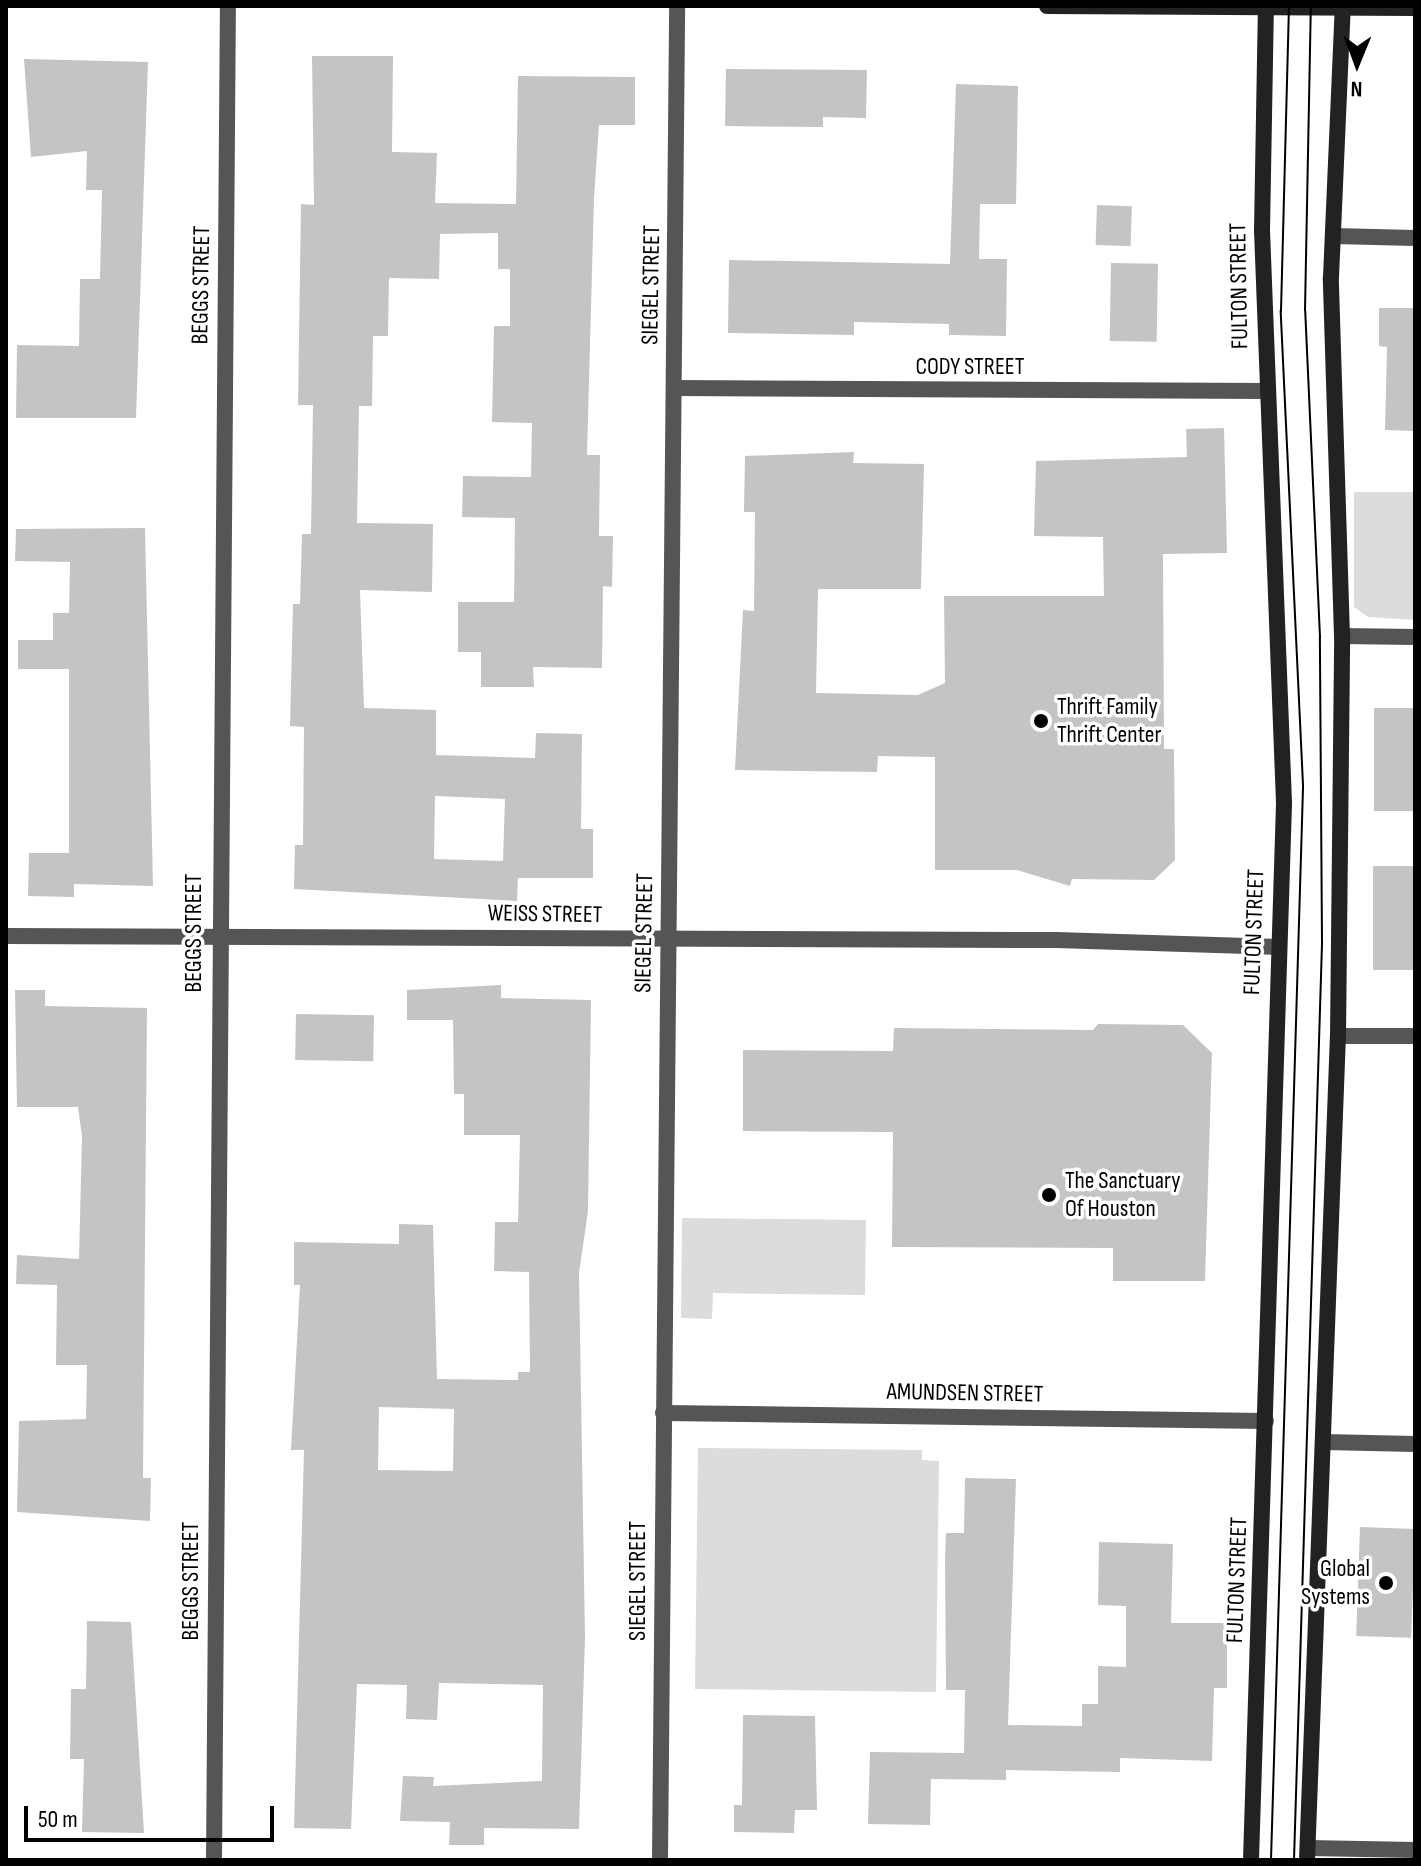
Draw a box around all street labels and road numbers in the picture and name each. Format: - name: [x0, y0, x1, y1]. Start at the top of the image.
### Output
- street label: FULTON STREET: [1224, 223, 1254, 349]
- street label: BEGGS STREET: [186, 225, 216, 345]
- street label: SIEGEL STREET: [636, 225, 666, 345]
- street label: CODY STREET: [916, 353, 1024, 381]
- street label: FULTON STREET: [1237, 868, 1271, 996]
- street label: SIEGEL STREET: [629, 873, 659, 993]
- street label: BEGGS STREET: [180, 874, 208, 992]
- street label: WEISS STREET: [487, 899, 603, 929]
- street label: AMUNDSEN STREET: [886, 1377, 1044, 1409]
- street label: FULTON STREET: [1220, 1516, 1254, 1644]
- street label: SIEGEL STREET: [624, 1521, 652, 1641]
- street label: BEGGS STREET: [177, 1522, 205, 1640]

